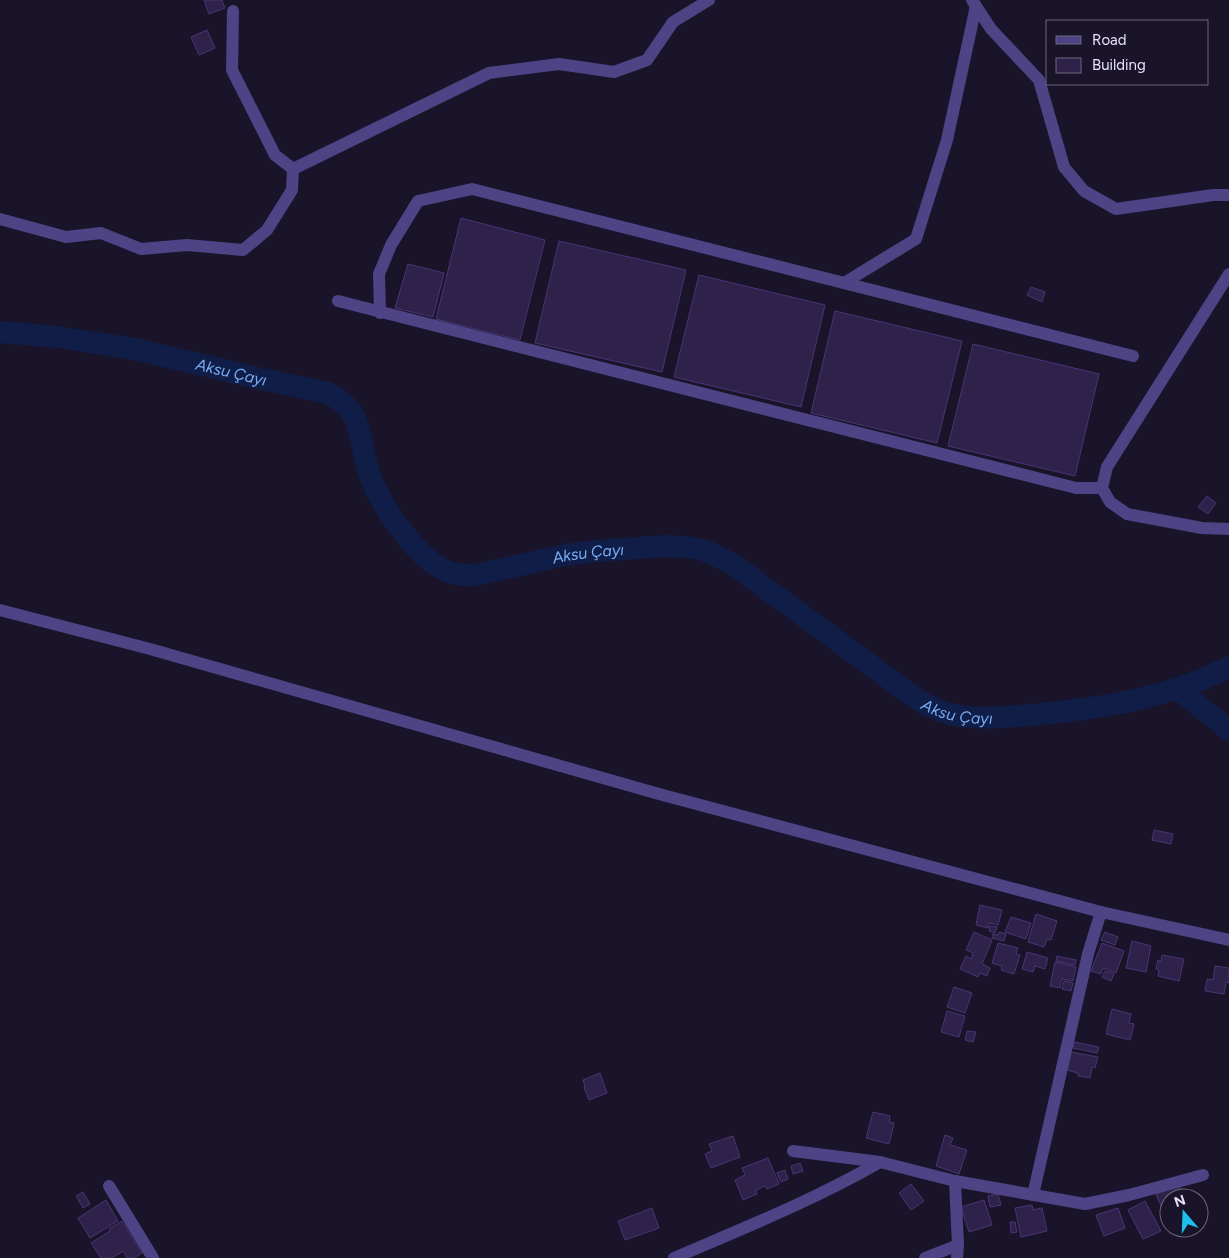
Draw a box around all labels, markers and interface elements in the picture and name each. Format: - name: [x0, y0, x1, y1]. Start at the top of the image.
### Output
- legend: [1046, 20, 1209, 85]
- text: Road: [1092, 31, 1127, 49]
- text: Building: [1092, 56, 1146, 74]
- water label: Aksu Çayı: [193, 355, 269, 390]
- water label: Aksu Çayı: [549, 540, 625, 568]
- water label: Aksu Çayı: [917, 694, 993, 728]
- north arrow: [1159, 1188, 1209, 1238]
- text: N: [1172, 1191, 1188, 1211]

